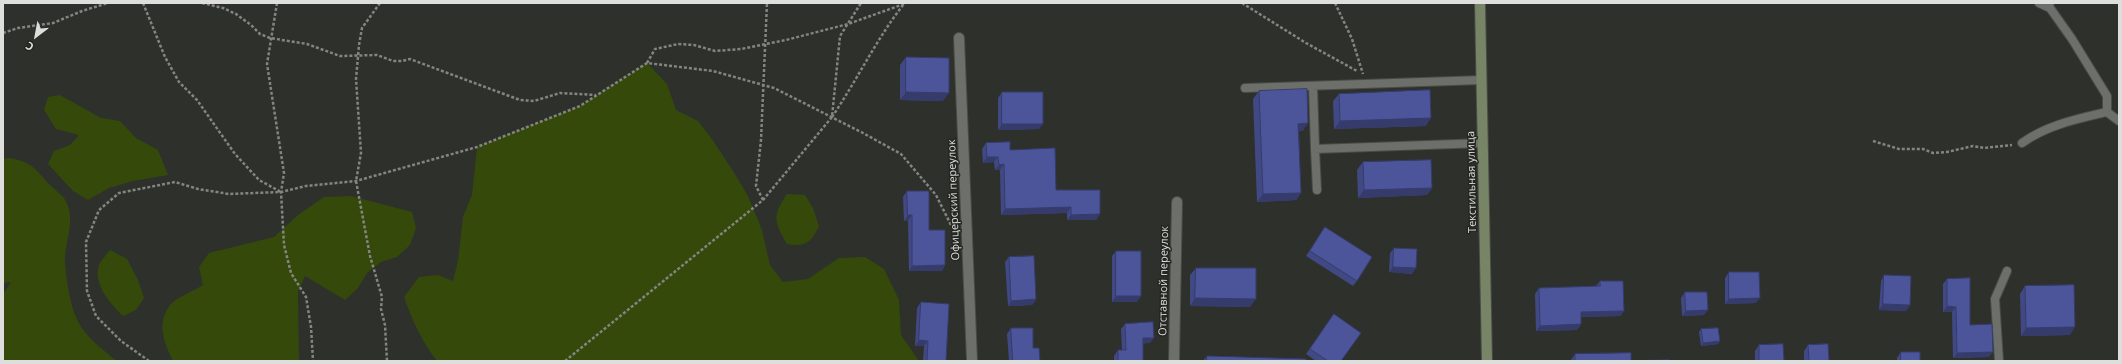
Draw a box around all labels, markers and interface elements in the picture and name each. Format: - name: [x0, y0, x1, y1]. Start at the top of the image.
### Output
- north arrow: [16, 16, 56, 56]
- text: С: [22, 38, 36, 55]
- street label: Текстильная улица: [1465, 131, 1479, 233]
- street label: Офицерский переулок: [945, 139, 963, 261]
- street label: Отставной переулок: [1156, 226, 1172, 336]

